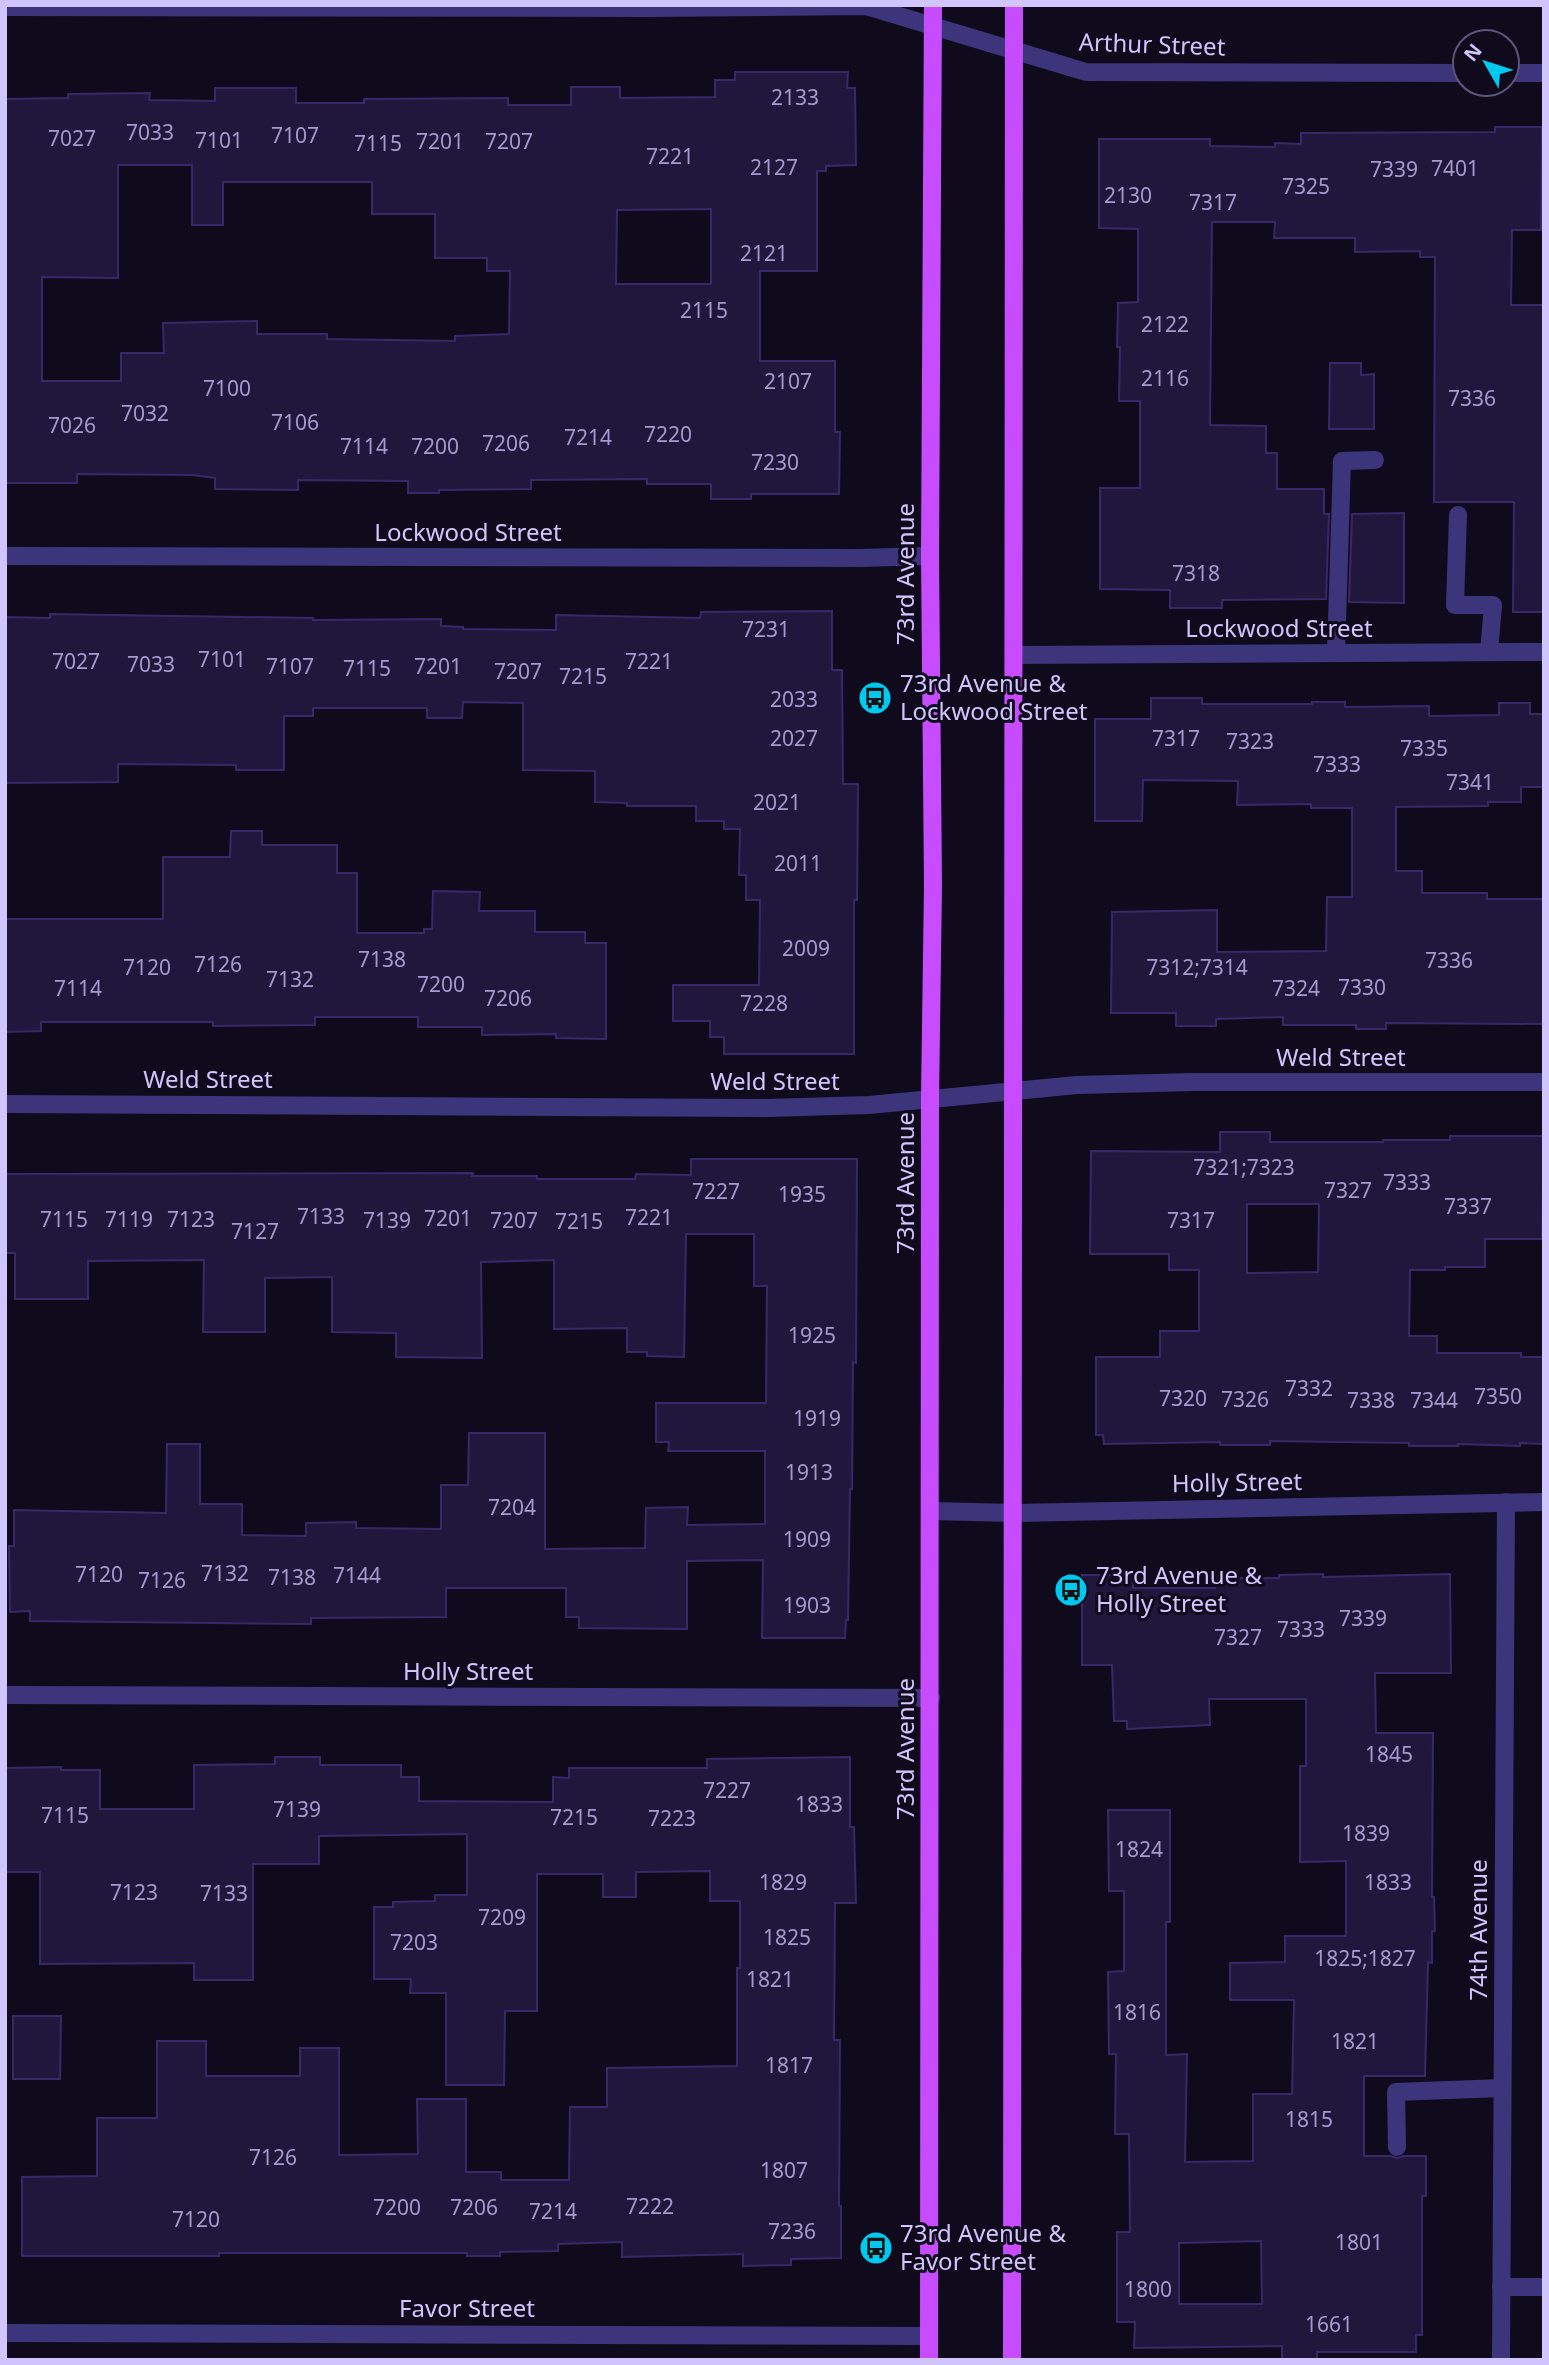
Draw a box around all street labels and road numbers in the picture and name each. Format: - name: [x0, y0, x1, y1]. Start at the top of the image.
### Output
- street label: Arthur Street: [1078, 24, 1226, 63]
- street label: 73rd Avenue: [888, 503, 921, 645]
- street label: Lockwood Street: [374, 515, 562, 548]
- street label: Lockwood Street: [1185, 611, 1373, 644]
- street label: Weld Street: [1276, 1040, 1406, 1073]
- street label: Weld Street: [143, 1062, 273, 1095]
- street label: Weld Street: [710, 1064, 840, 1097]
- street label: 73rd Avenue: [888, 1112, 921, 1254]
- street label: Holly Street: [1172, 1464, 1303, 1499]
- street label: Holly Street: [403, 1654, 533, 1687]
- street label: 73rd Avenue: [888, 1678, 921, 1820]
- street label: 74th Avenue: [1461, 1859, 1494, 2001]
- street label: Favor Street: [399, 2291, 535, 2324]

